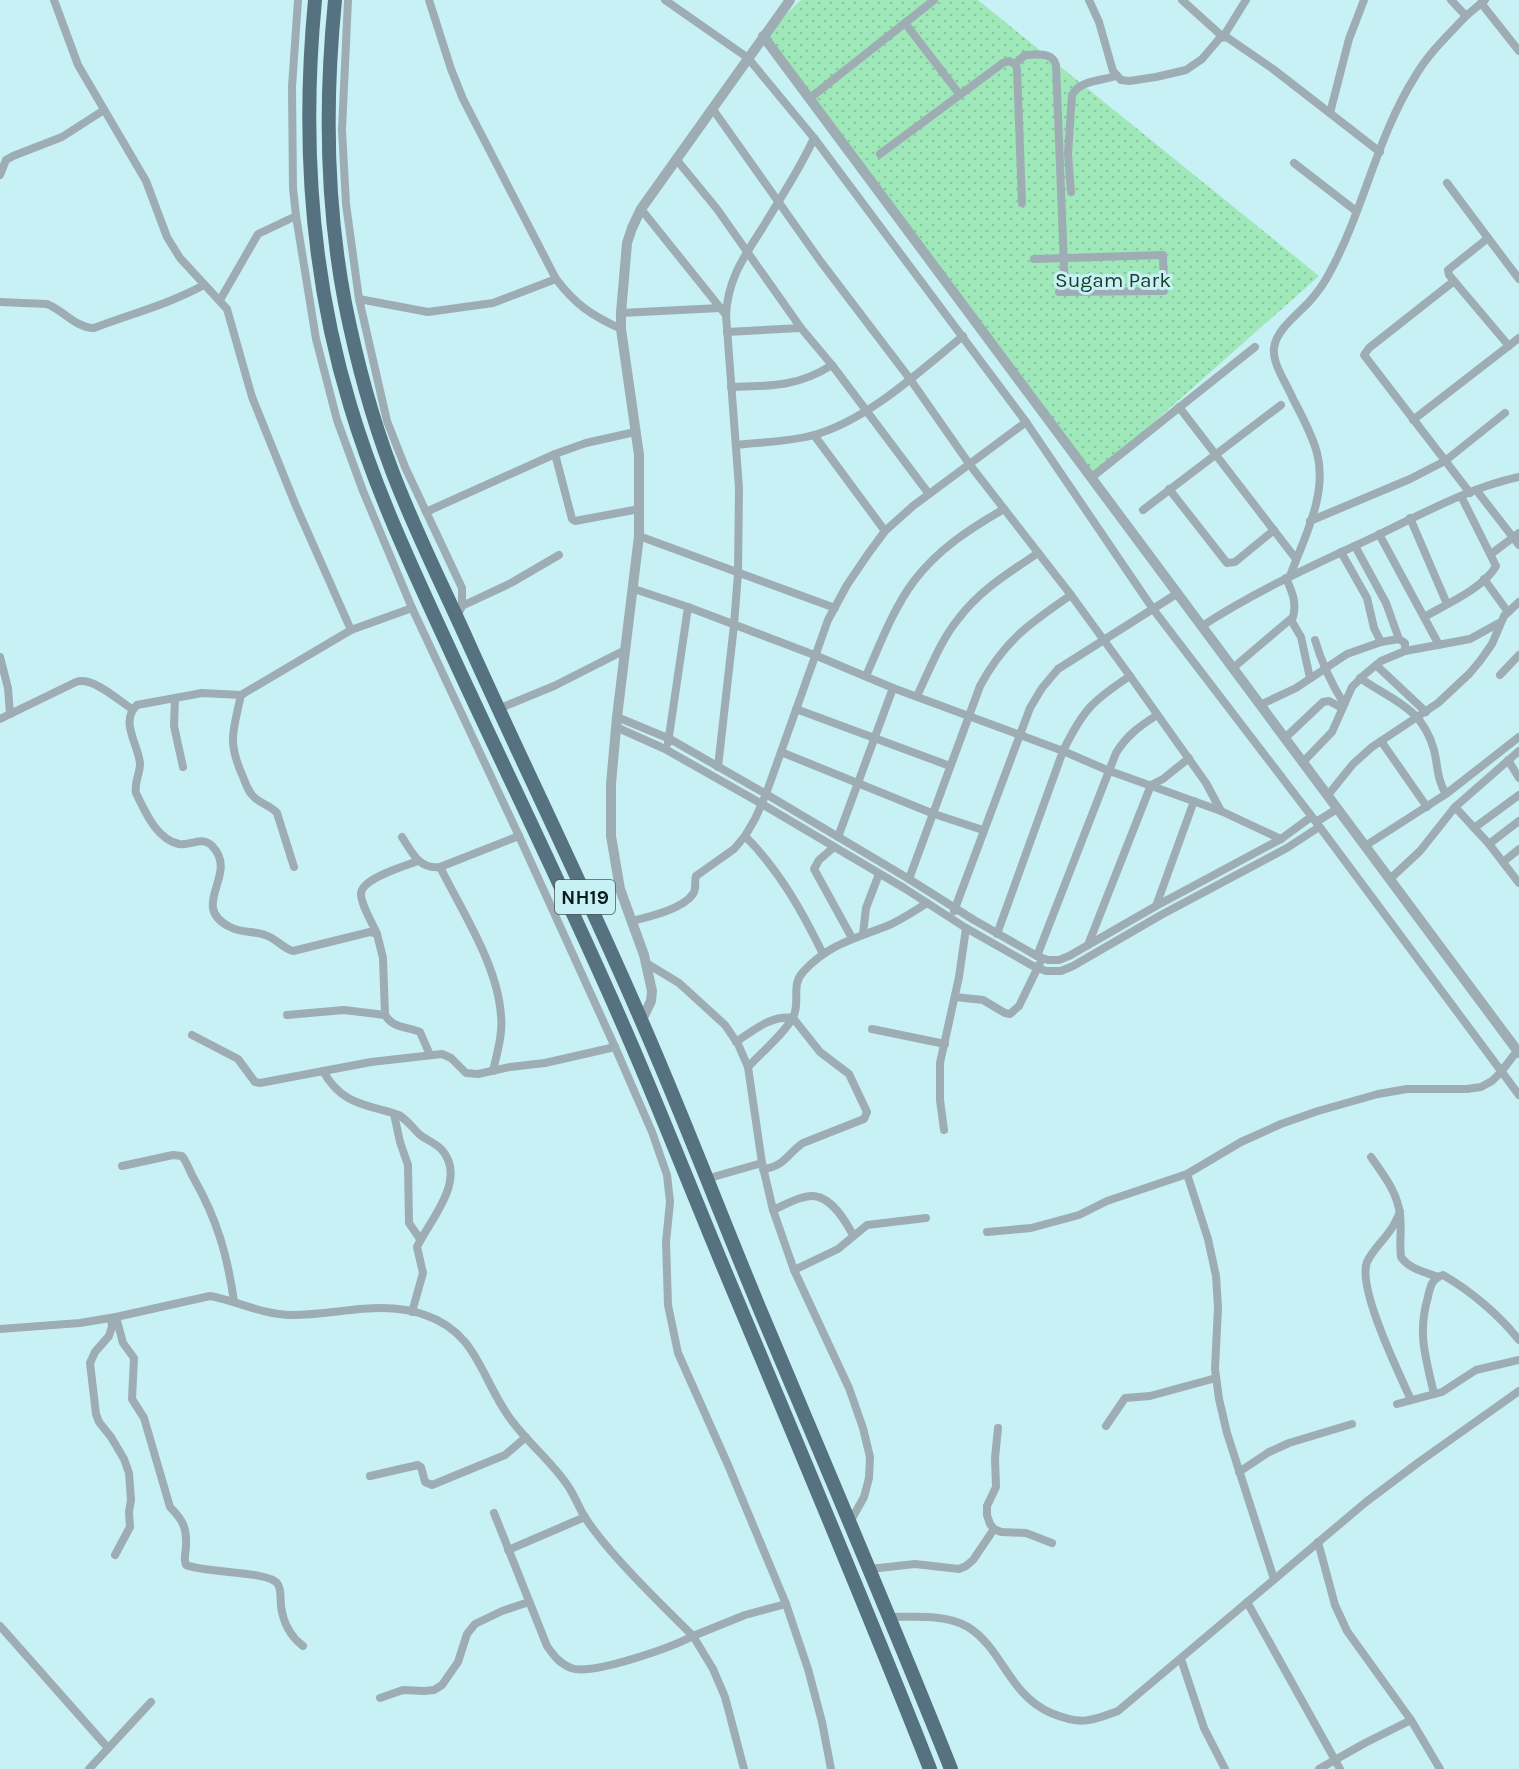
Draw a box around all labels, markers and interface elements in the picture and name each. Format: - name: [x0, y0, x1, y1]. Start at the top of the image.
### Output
- park label: Sugam Park: [1055, 268, 1171, 292]
- road number: NH19: [555, 880, 615, 914]

